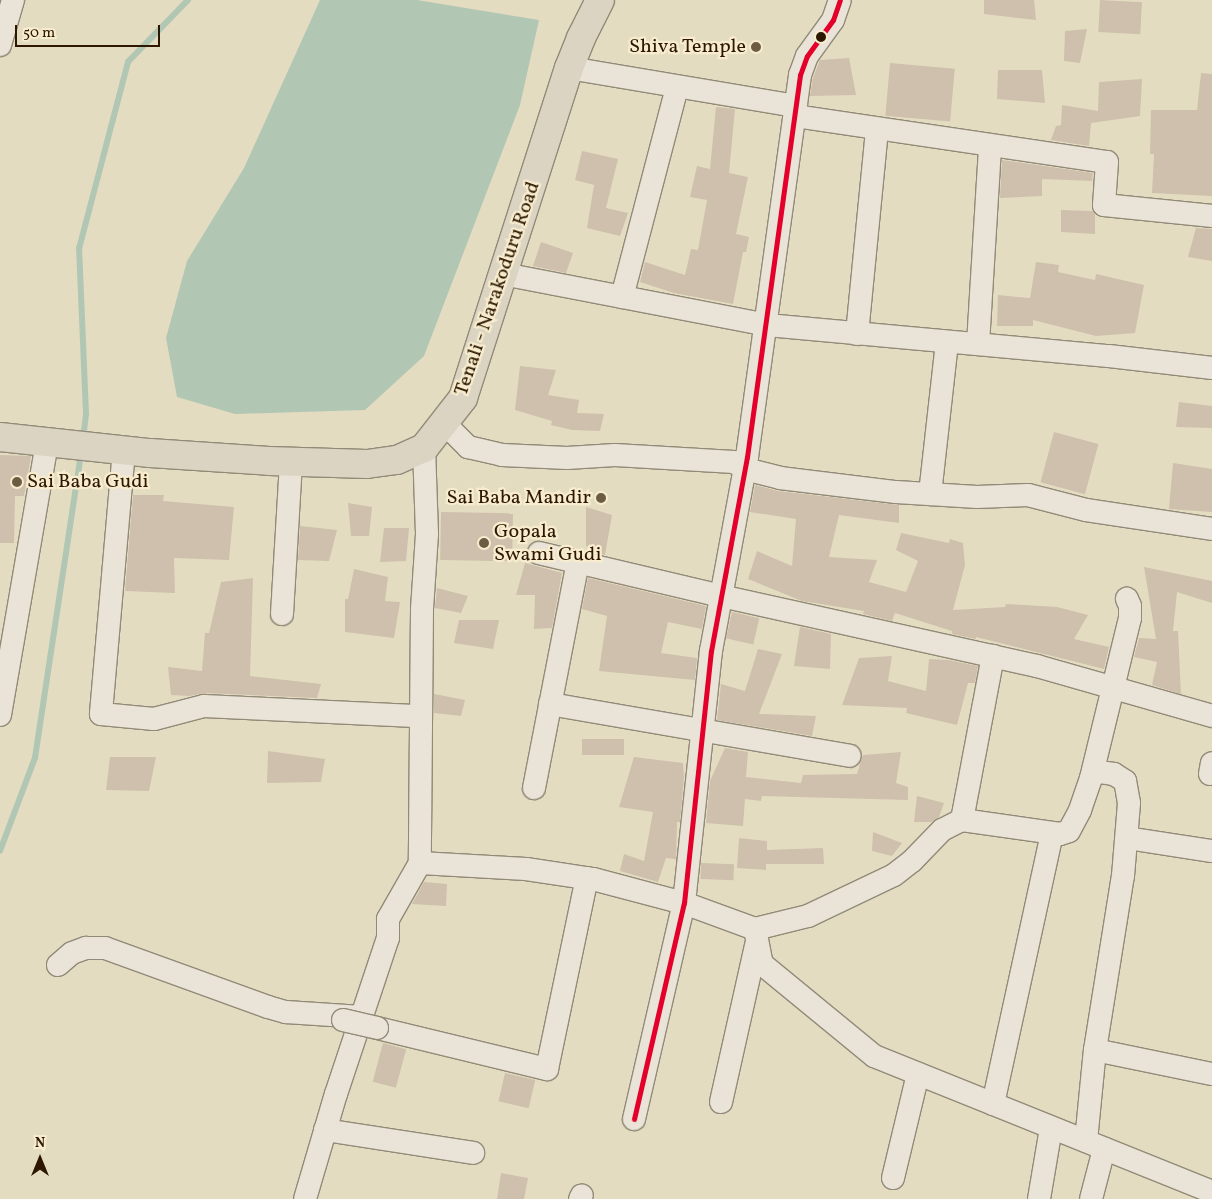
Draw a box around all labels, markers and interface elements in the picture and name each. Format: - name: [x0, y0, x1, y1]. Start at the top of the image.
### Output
- scale bar: [18, 15, 162, 47]
- text: 50 m: [23, 23, 55, 44]
- unlabelled marker: [816, 32, 826, 42]
- place label: Shiva Temple: [628, 35, 746, 59]
- marker: Shiva Temple: [750, 41, 762, 53]
- street label: Tenali - Narakoduru Road: [450, 178, 546, 400]
- place label: Sai Baba Gudi: [27, 470, 149, 494]
- marker: Sai Baba Gudi: [11, 476, 23, 488]
- place label: Sai Baba Mandir: [446, 486, 591, 510]
- marker: Sai Baba Mandir: [595, 492, 607, 504]
- place label: Gopala Swami Gudi: [494, 520, 601, 567]
- marker: Gopala Swami Gudi: [478, 537, 490, 549]
- north arrow: [15, 1134, 65, 1184]
- text: N: [35, 1134, 45, 1153]

